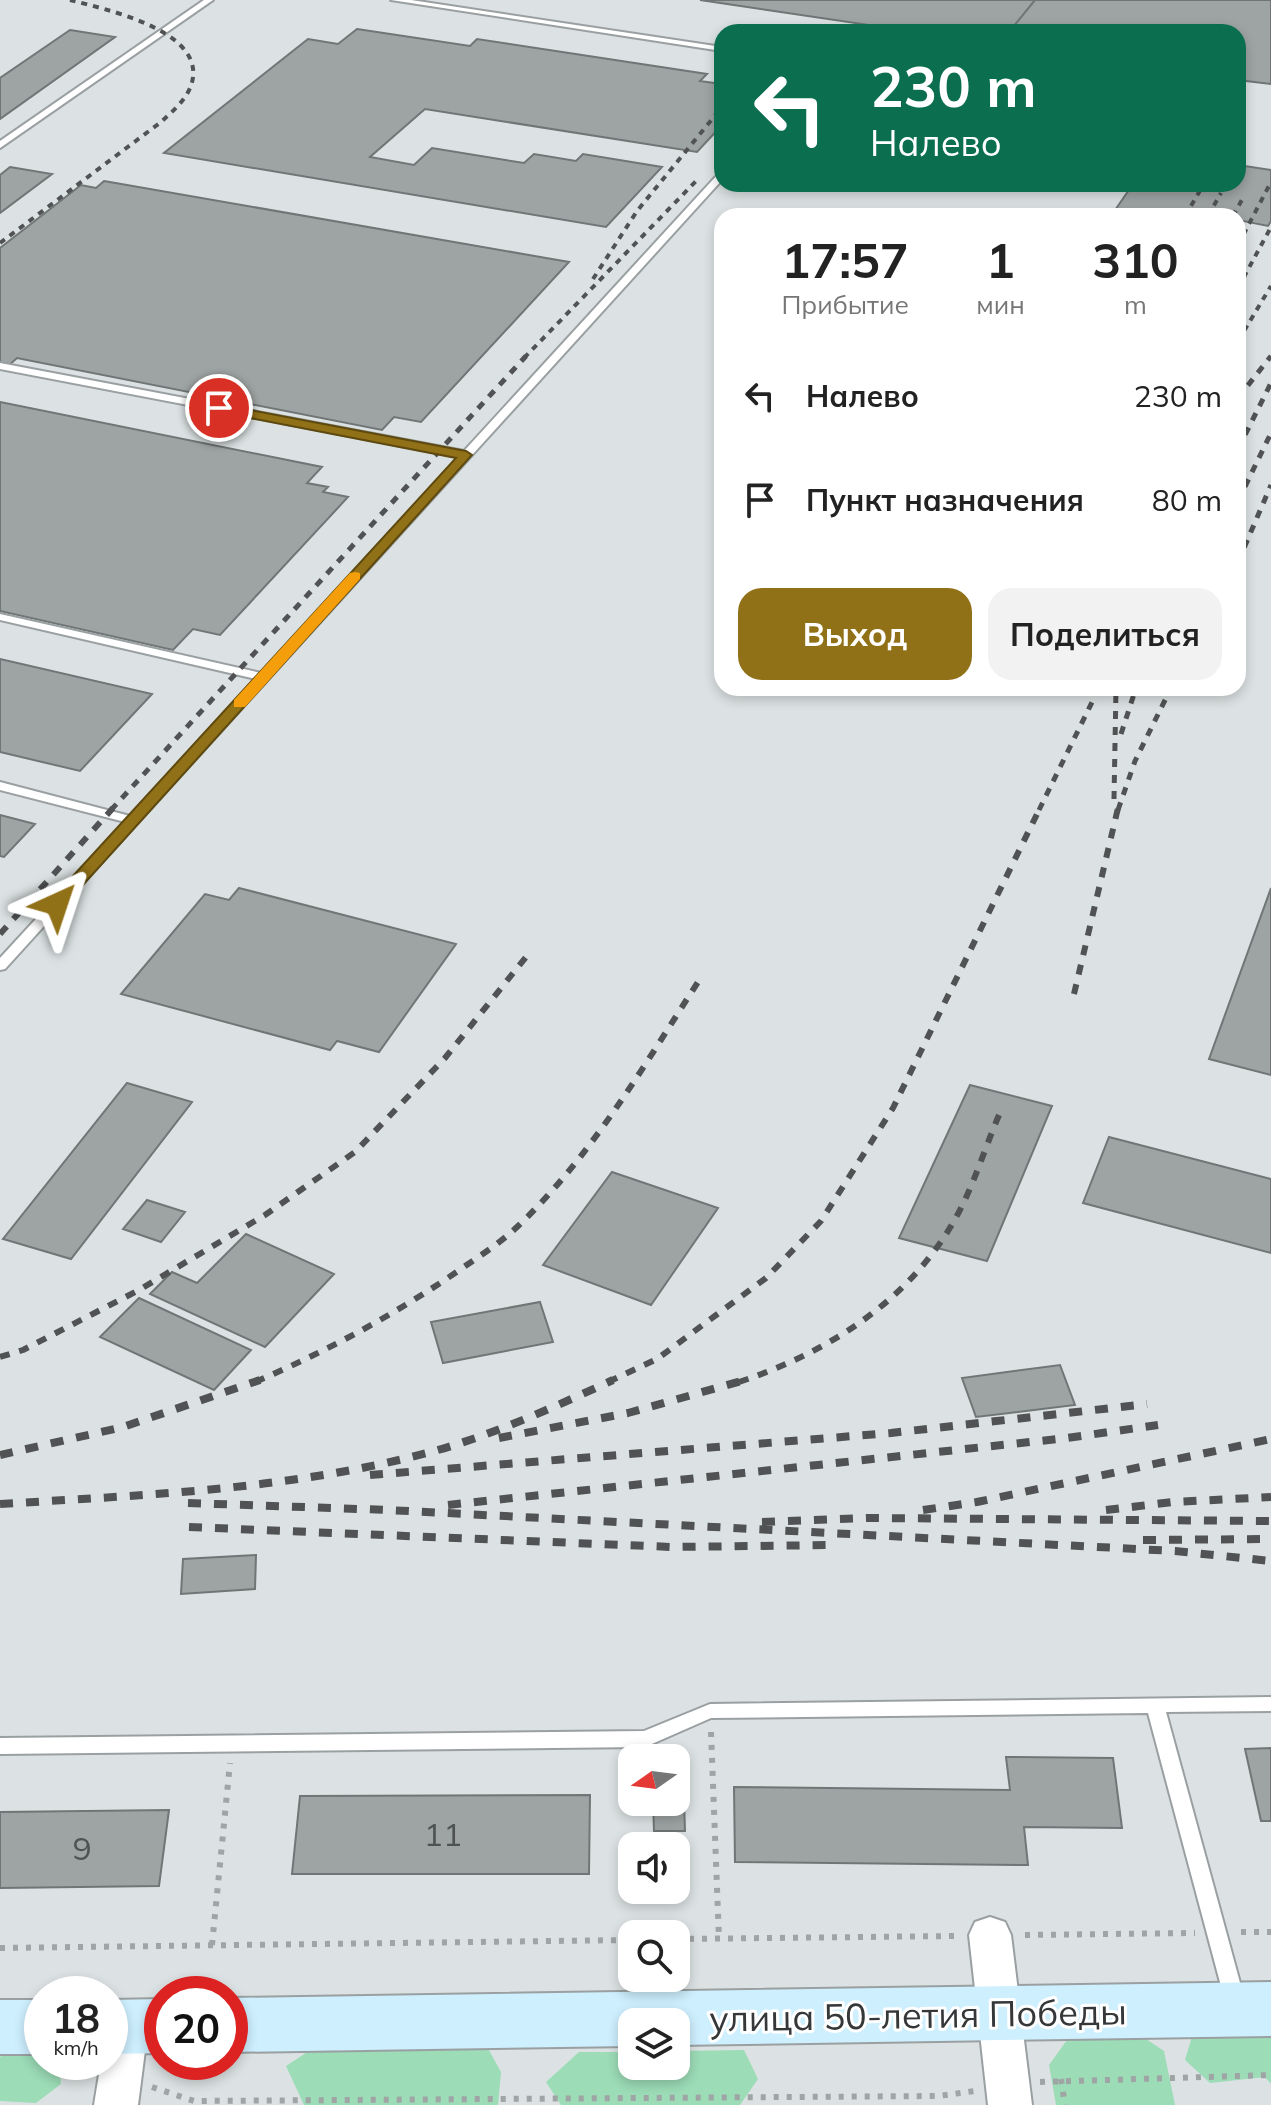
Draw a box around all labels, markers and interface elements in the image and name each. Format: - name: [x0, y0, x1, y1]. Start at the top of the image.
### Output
- text: 230 m: [870, 51, 1037, 121]
- icon: left: [738, 56, 842, 160]
- text: Налево: [870, 120, 1002, 165]
- text: 17:57: [782, 230, 909, 290]
- text: 1: [986, 230, 1015, 290]
- text: 310: [1092, 230, 1179, 290]
- text: Прибытие: [781, 288, 909, 321]
- text: мин: [976, 288, 1025, 321]
- text: m: [1124, 288, 1147, 321]
- pin: [185, 374, 253, 442]
- icon: left: [738, 374, 782, 418]
- text: Налево: [806, 377, 919, 415]
- text: 230 m: [1134, 377, 1222, 415]
- icon: arrive: [197, 386, 241, 430]
- icon: arrive: [738, 478, 782, 522]
- text: Пункт назначения: [806, 481, 1084, 519]
- text: 80 m: [1152, 481, 1222, 519]
- button: Выход: [738, 588, 972, 680]
- button: Поделиться: [988, 588, 1222, 680]
- position arrow: [15, 862, 99, 946]
- north arrow: [618, 1744, 690, 1816]
- map controls: [618, 1744, 690, 2080]
- house number: 11: [424, 1814, 462, 1854]
- house number: 9: [72, 1828, 92, 1868]
- button: sound: [618, 1832, 690, 1904]
- button: search: [618, 1920, 690, 1992]
- speed limit sign: 20: [144, 1976, 248, 2080]
- street label: улица 50-летия Победы: [709, 1988, 1127, 2041]
- text: 18: [52, 1993, 100, 2043]
- button: layers: [618, 2008, 690, 2080]
- text: km/h: [53, 2035, 99, 2060]

